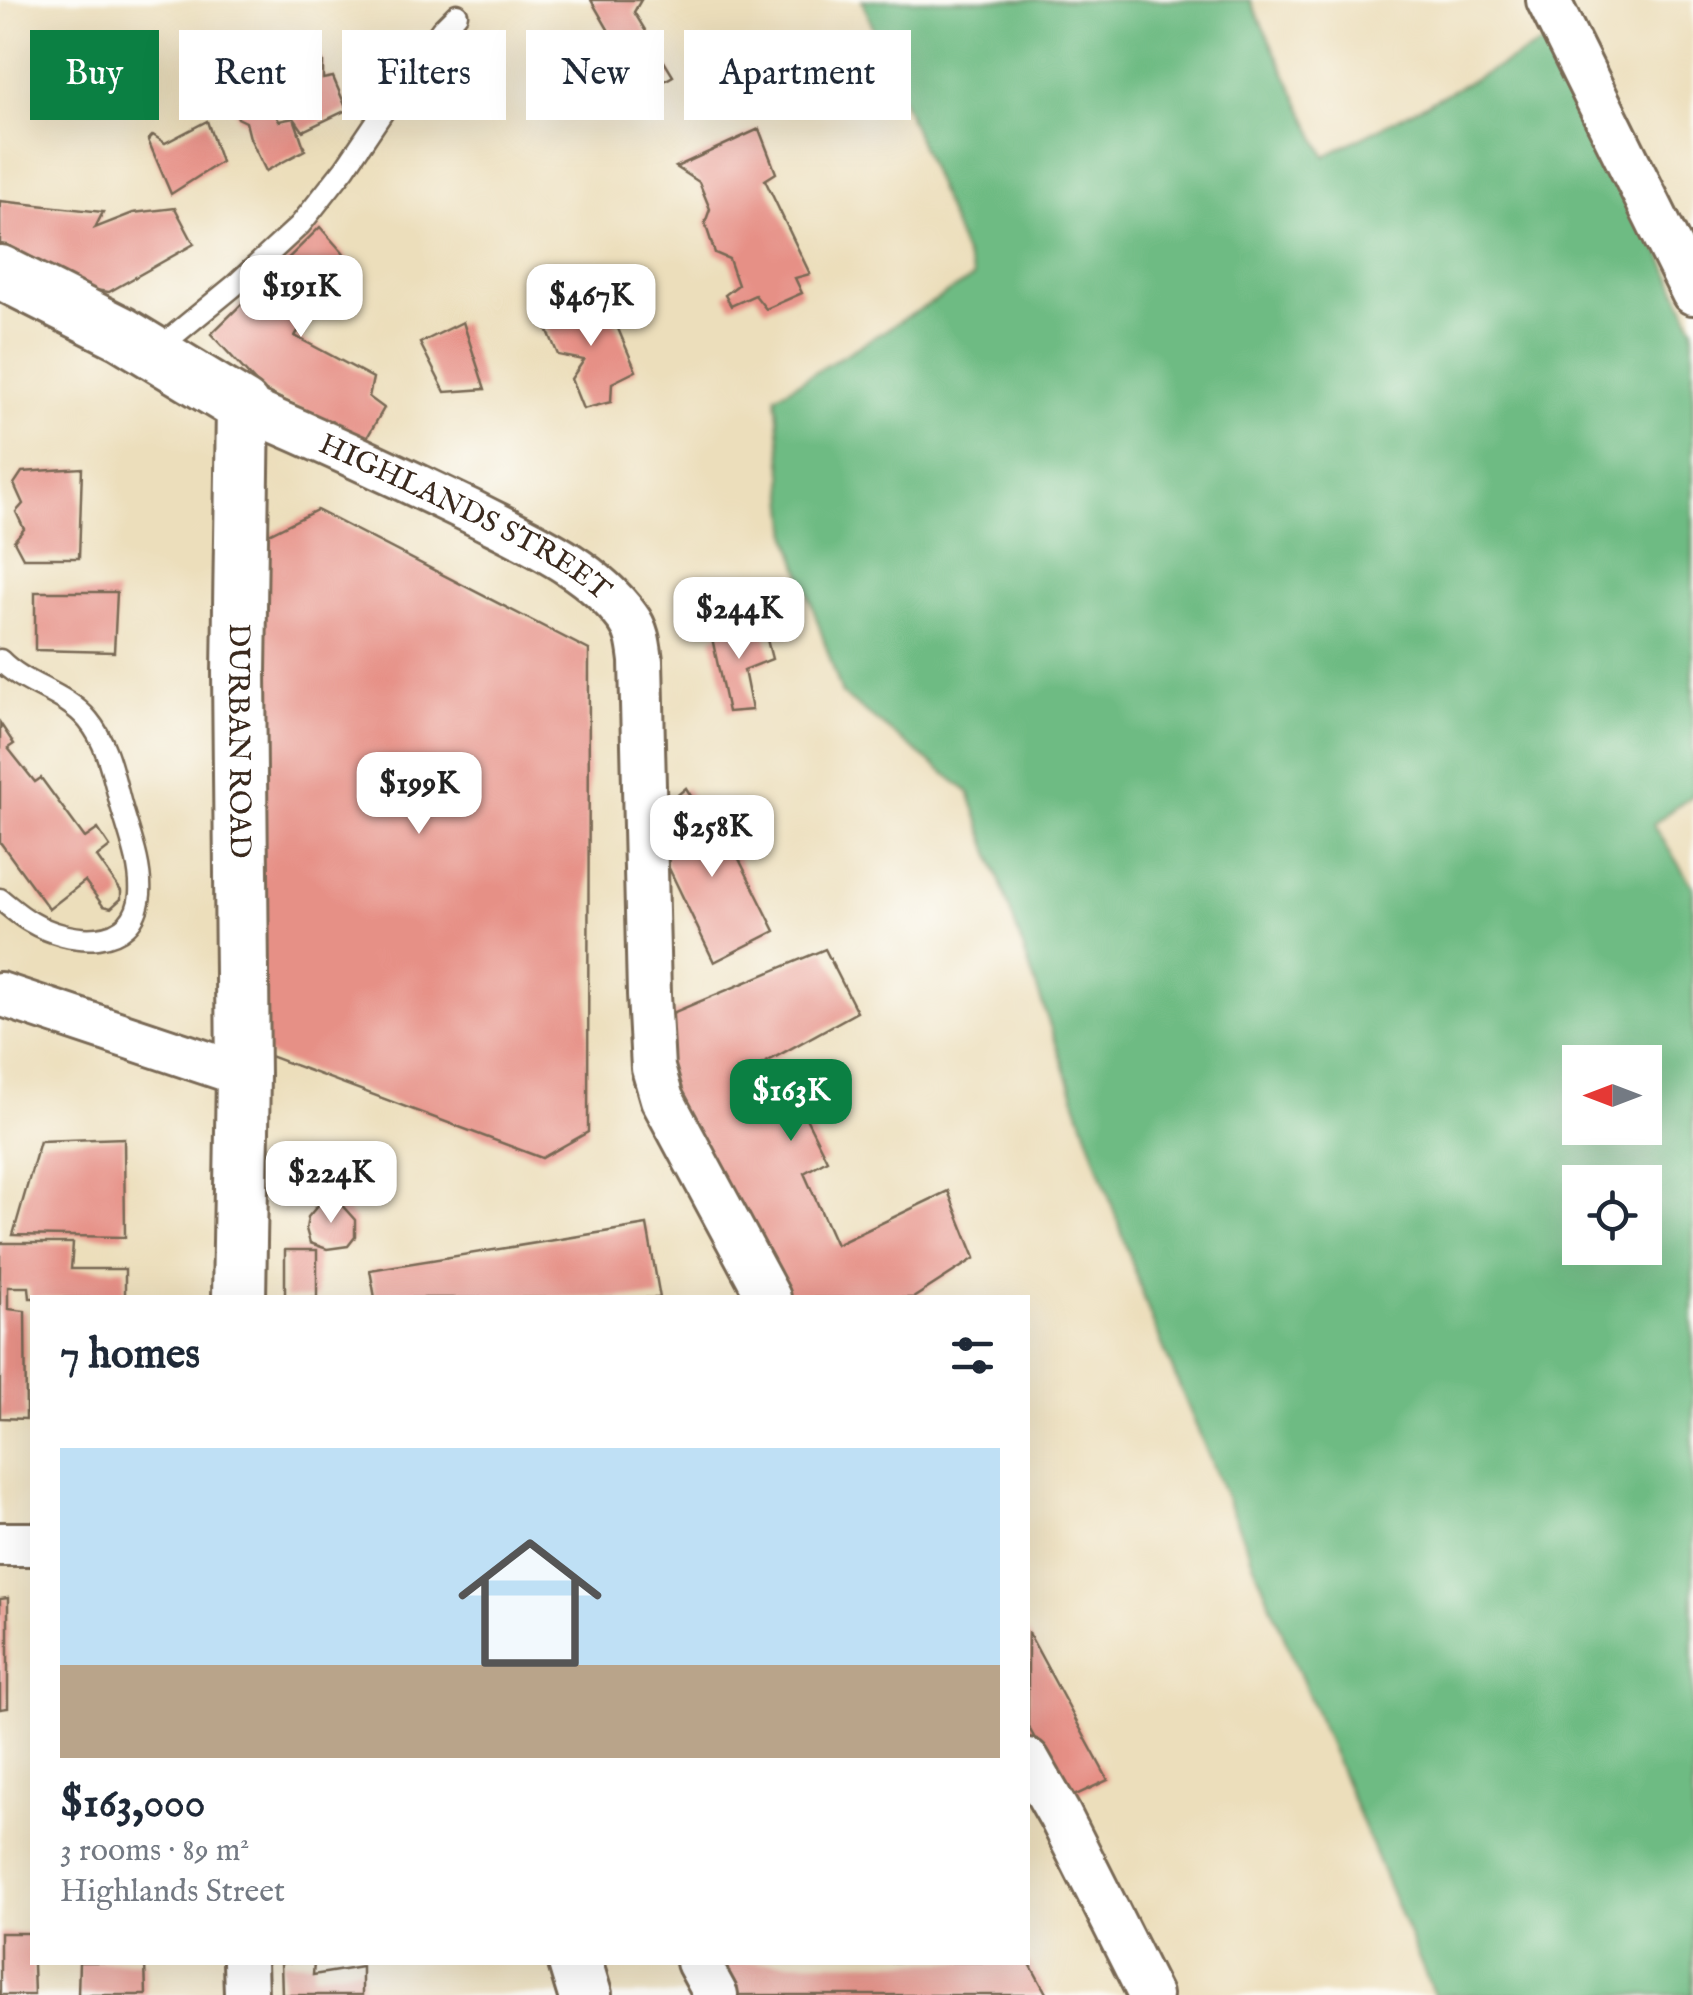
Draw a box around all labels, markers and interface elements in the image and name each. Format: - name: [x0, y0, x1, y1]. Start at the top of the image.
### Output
- chip: Buy: [30, 30, 159, 120]
- chip: Rent: [179, 30, 322, 120]
- chip: Filters: [342, 30, 506, 120]
- chip: New: [526, 30, 664, 120]
- chip: Apartment: [684, 30, 911, 120]
- pin: $191K: [231, 255, 371, 340]
- pin: $467K: [521, 264, 661, 349]
- text: $191K: [262, 267, 340, 308]
- text: $467K: [548, 276, 634, 317]
- street label: HIGHLANDS STREET: [313, 426, 618, 610]
- pin: $244K: [669, 577, 809, 662]
- text: $244K: [695, 589, 783, 630]
- street label: DURBAN ROAD: [218, 623, 258, 859]
- pin: $199K: [349, 752, 489, 837]
- text: $199K: [379, 764, 459, 805]
- pin: $258K: [642, 795, 782, 880]
- text: $258K: [672, 807, 752, 848]
- north arrow: [1562, 1045, 1662, 1145]
- map controls: [1562, 1045, 1662, 1265]
- pin: $163K: [721, 1059, 861, 1144]
- text: $163K: [752, 1071, 830, 1112]
- pin: $224K: [261, 1141, 401, 1226]
- text: $224K: [288, 1153, 374, 1194]
- button: locate: [1562, 1165, 1662, 1265]
- icon: filters: [945, 1328, 1000, 1383]
- text: 7 homes: [60, 1329, 200, 1382]
- icon: home: [440, 1513, 620, 1693]
- text: $163,000: [60, 1778, 205, 1831]
- text: 3 rooms · 89 m²: [60, 1831, 249, 1872]
- text: Highlands Street: [60, 1872, 285, 1913]

